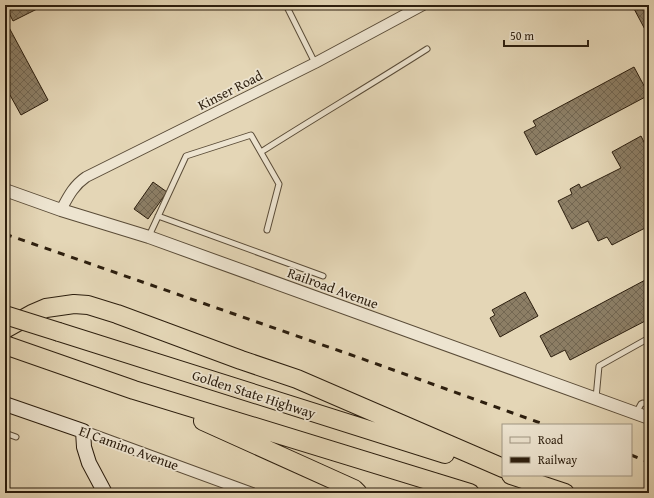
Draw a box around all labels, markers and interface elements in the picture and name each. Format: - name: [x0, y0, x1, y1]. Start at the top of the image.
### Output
- scale bar: [504, 22, 588, 48]
- text: 50 m: [510, 27, 534, 44]
- street label: Kinser Road: [194, 65, 266, 115]
- street label: Railroad Avenue: [285, 262, 382, 314]
- street label: Golden State Highway: [190, 365, 318, 423]
- street label: El Camino Avenue: [76, 421, 182, 475]
- legend: [502, 424, 632, 476]
- text: Road: [538, 431, 564, 448]
- text: Railway: [538, 451, 577, 468]

